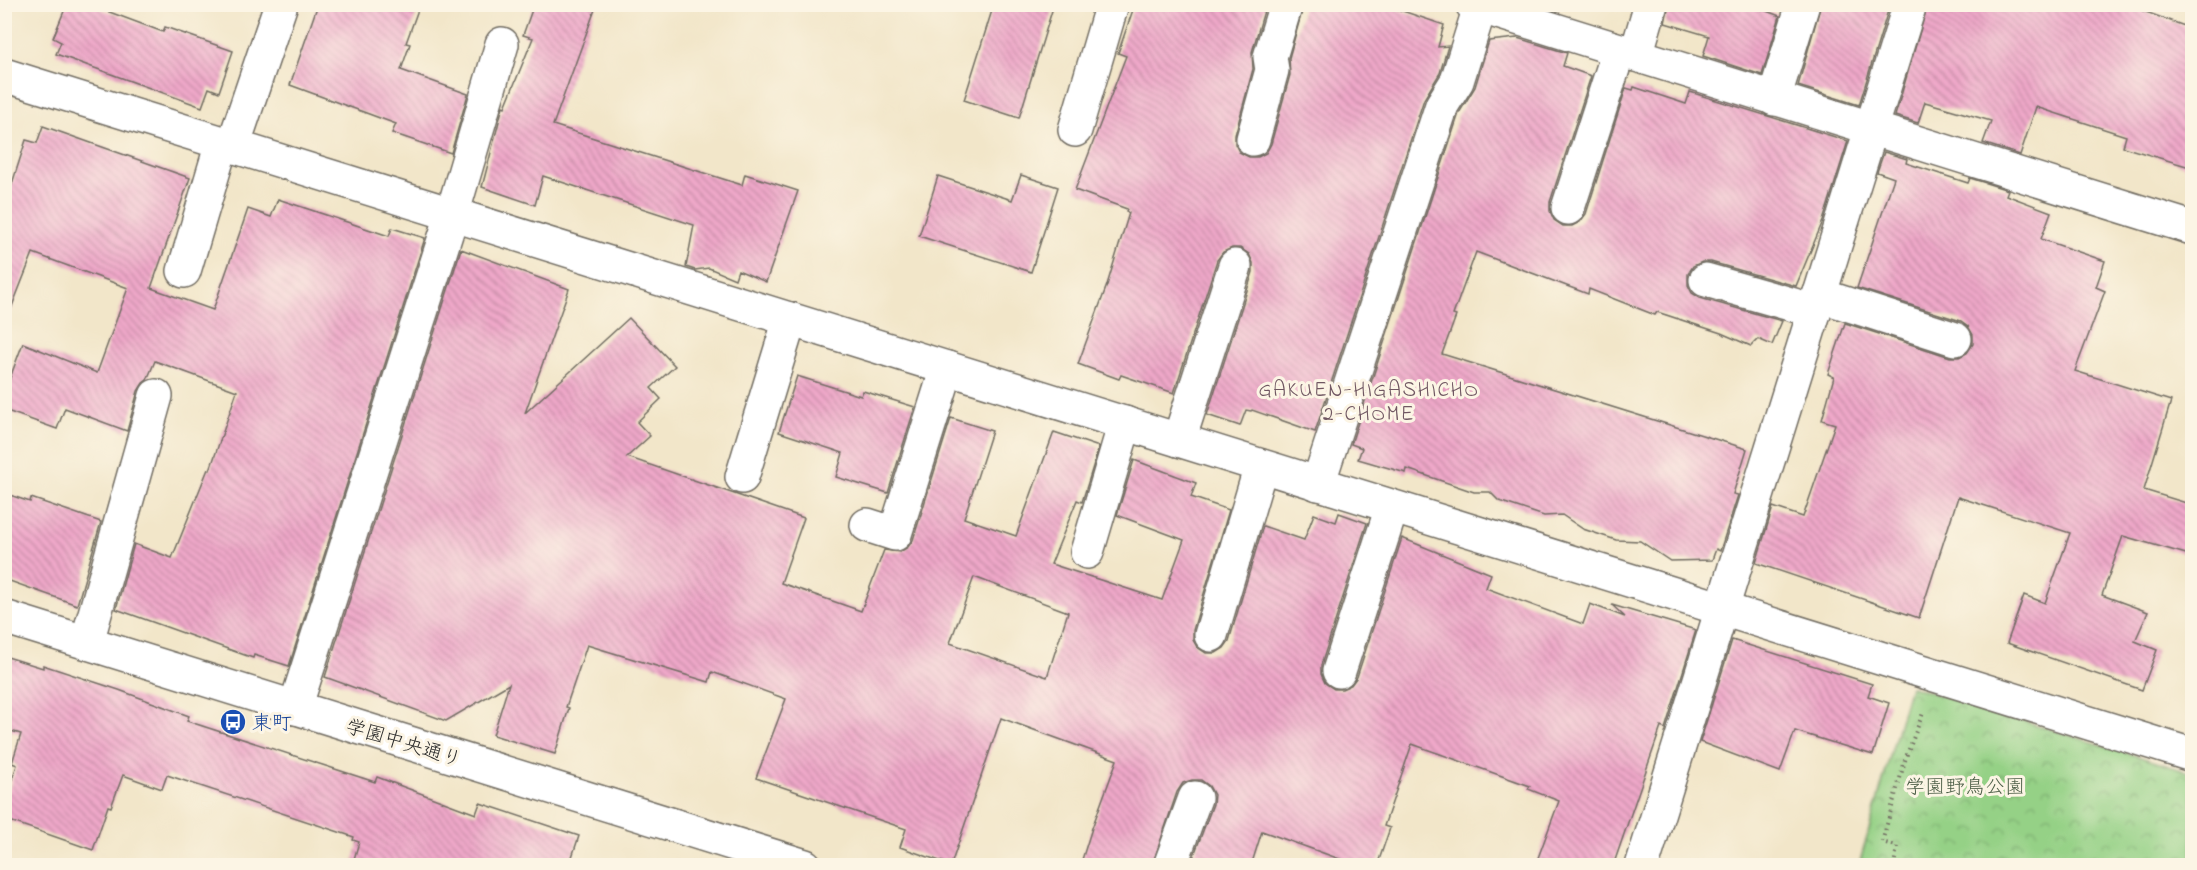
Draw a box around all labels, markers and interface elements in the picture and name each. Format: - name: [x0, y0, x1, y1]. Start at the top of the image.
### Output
- district label: GAKUEN-HIGASHICHO 2-CHOME: [1258, 376, 1480, 430]
- bus stop icon: 東町: [218, 707, 248, 737]
- place label: 東町: [252, 710, 292, 739]
- street label: 学園中央通り: [342, 713, 465, 776]
- park label: 学園野鳥公園: [1905, 774, 2025, 803]

